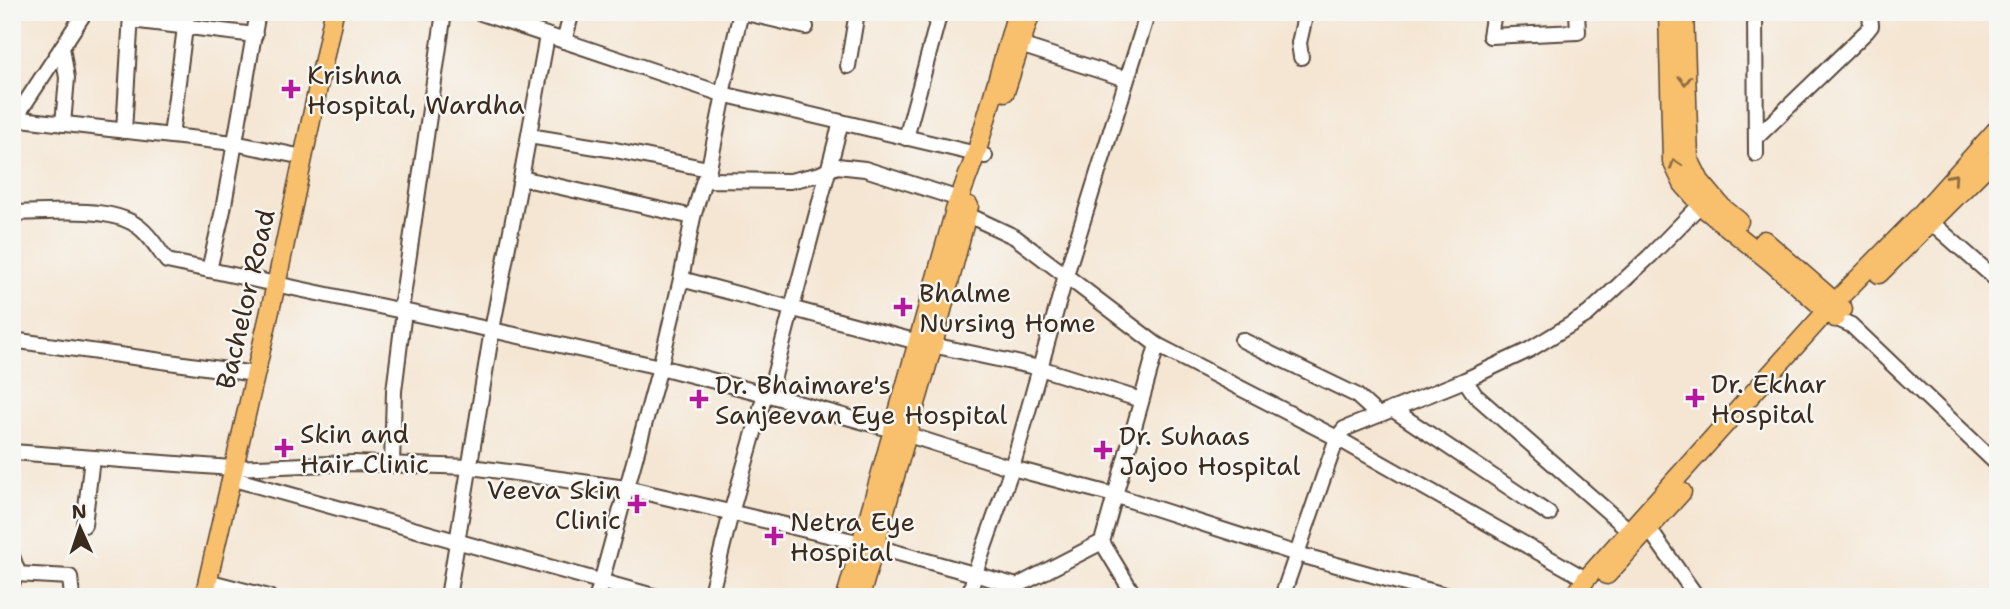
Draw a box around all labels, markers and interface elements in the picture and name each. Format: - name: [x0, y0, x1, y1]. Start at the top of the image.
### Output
- place label: Krishna Hospital, Wardha: [307, 57, 525, 122]
- one-way arrow: [1678, 75, 1693, 86]
- marker: Krishna Hospital, Wardha: [281, 79, 301, 99]
- one-way arrow: [1669, 158, 1684, 170]
- one-way arrow: [1945, 173, 1957, 186]
- street label: Bachelor Road: [207, 206, 283, 392]
- place label: Bhalme Nursing Home: [919, 275, 1096, 340]
- marker: Bhalme Nursing Home: [893, 297, 913, 317]
- place label: Dr. Ekhar Hospital: [1711, 366, 1827, 431]
- place label: Dr. Bhaimare's Sanjeevan Eye Hospital: [715, 367, 1007, 432]
- marker: Dr. Ekhar Hospital: [1685, 388, 1705, 408]
- marker: Dr. Bhaimare's Sanjeevan Eye Hospital: [689, 389, 709, 409]
- place label: Skin and Hair Clinic: [300, 416, 429, 481]
- place label: Dr. Suhaas Jajoo Hospital: [1119, 418, 1300, 483]
- marker: Skin and Hair Clinic: [274, 438, 294, 458]
- marker: Dr. Suhaas Jajoo Hospital: [1093, 440, 1113, 460]
- place label: Veeva Skin Clinic: [487, 472, 621, 537]
- north arrow: [46, 494, 116, 564]
- marker: Veeva Skin Clinic: [627, 494, 647, 514]
- text: N: [71, 499, 87, 524]
- place label: Netra Eye Hospital: [790, 504, 915, 569]
- marker: Netra Eye Hospital: [764, 526, 784, 546]

